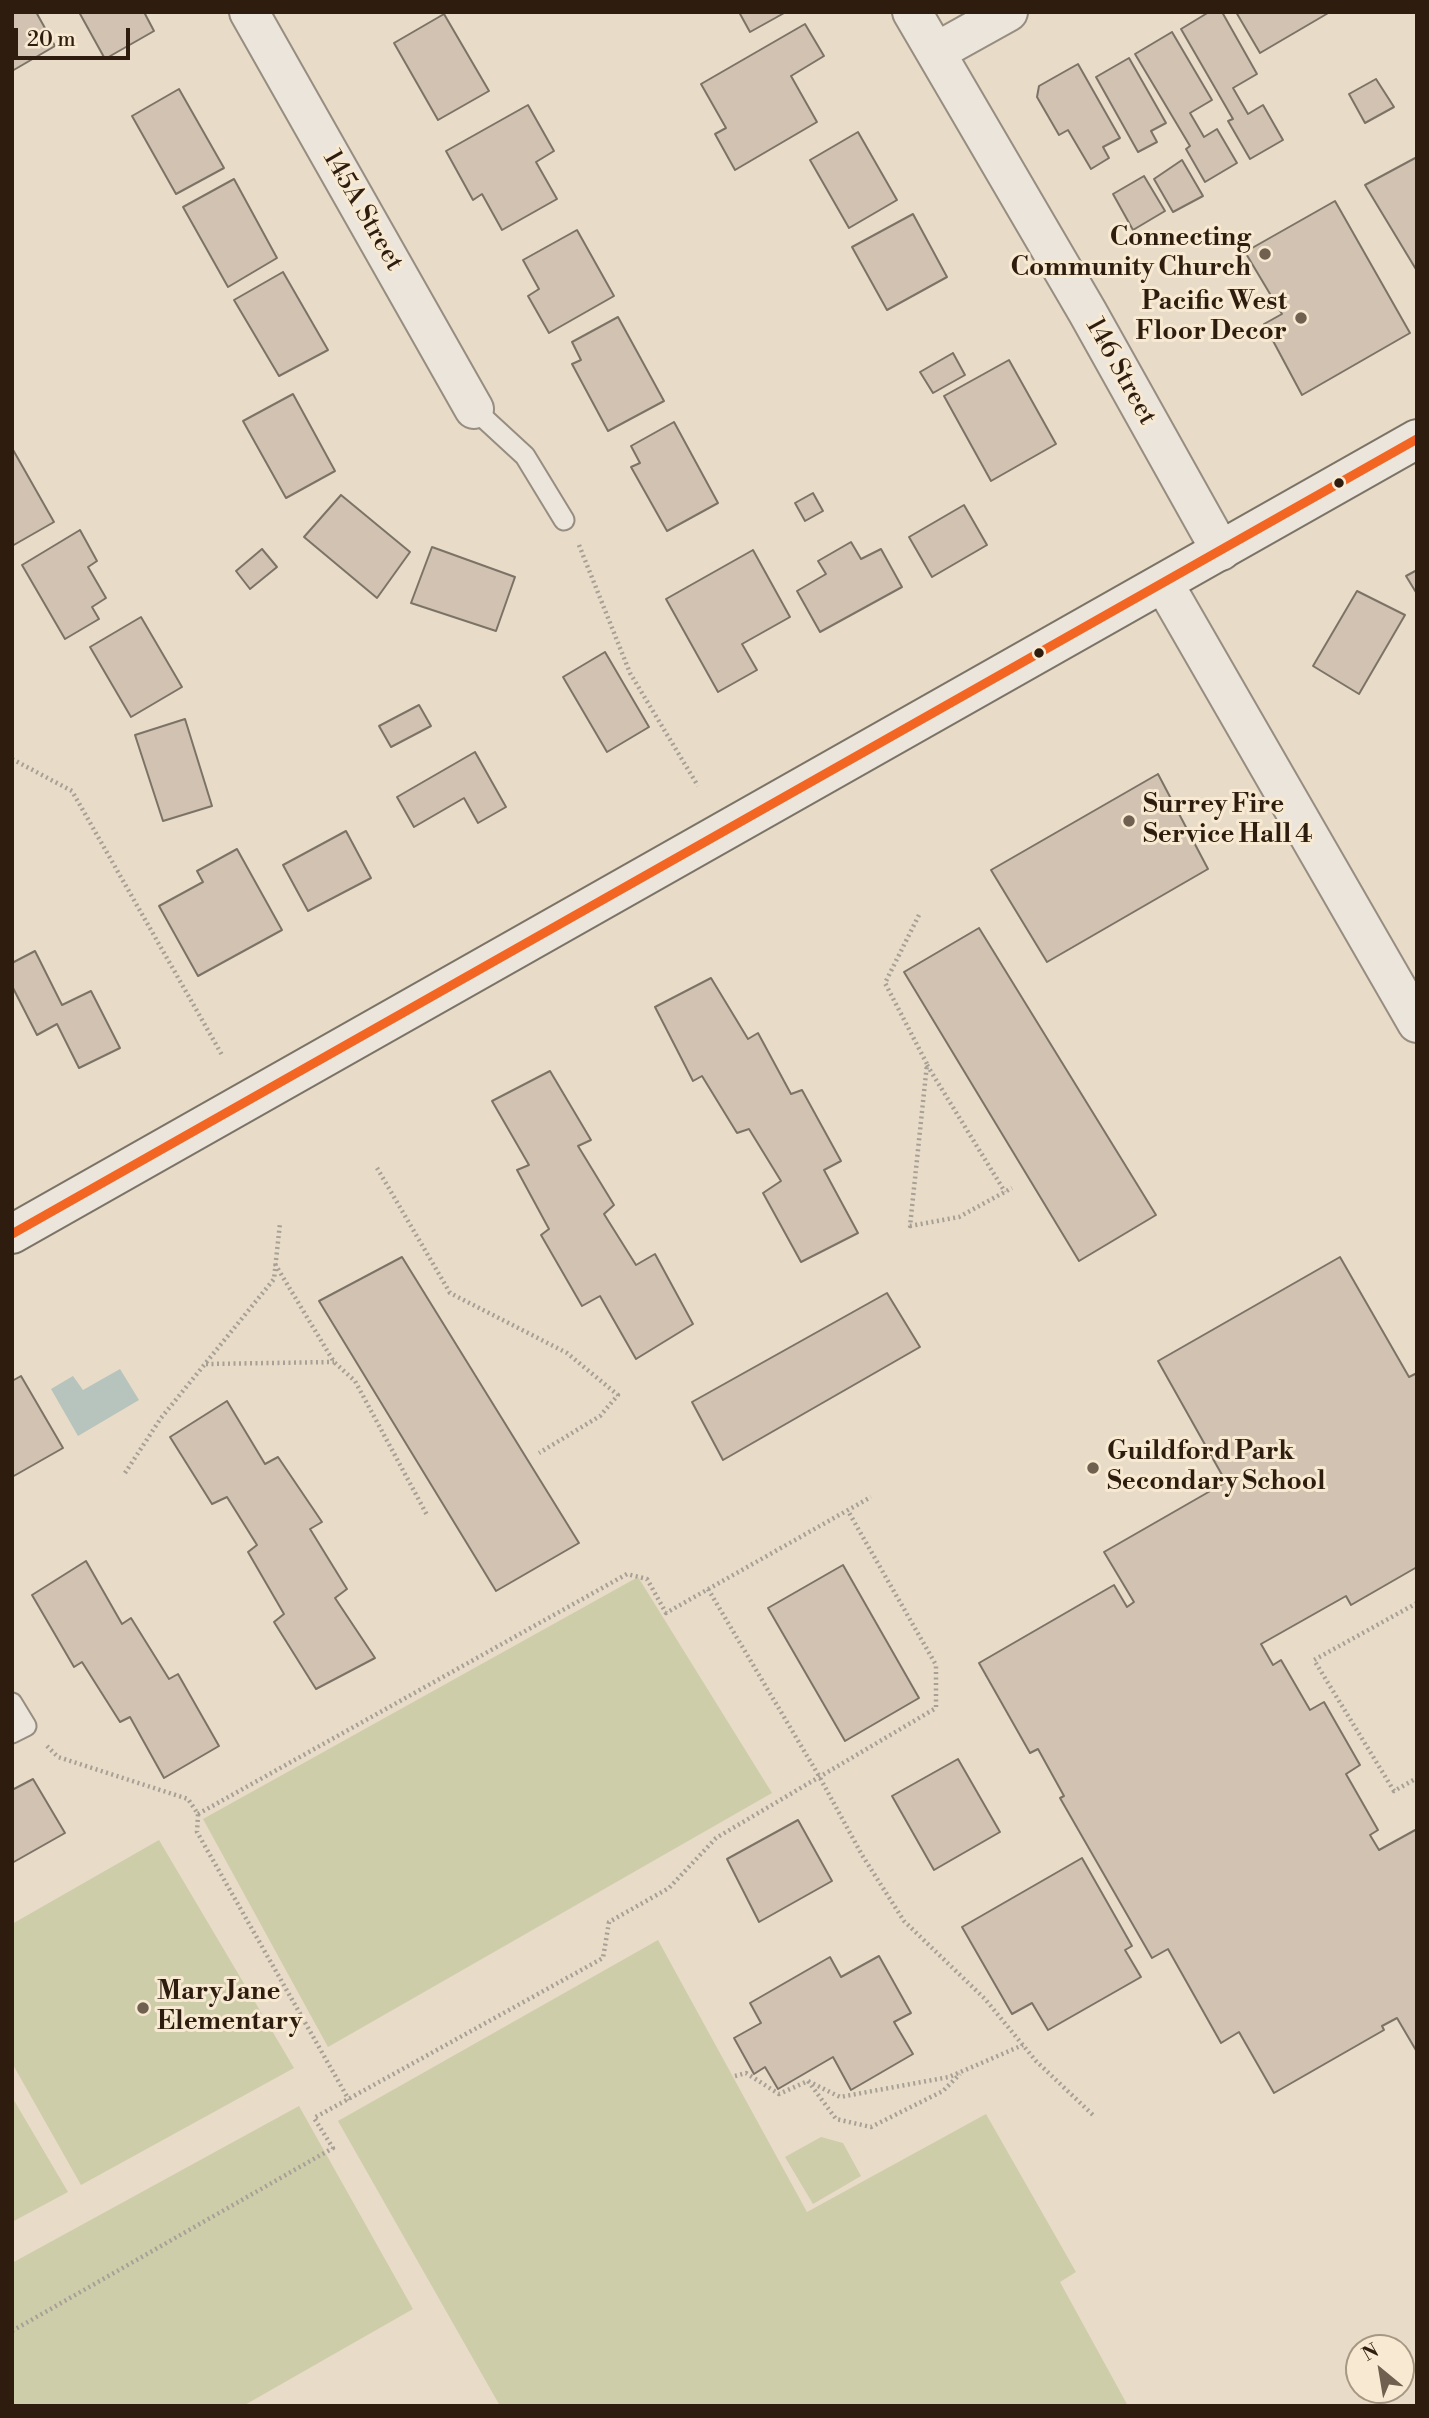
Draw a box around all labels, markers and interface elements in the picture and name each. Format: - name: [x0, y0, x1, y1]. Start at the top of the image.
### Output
- scale bar: [18, 14, 133, 58]
- text: 20 m: [27, 27, 76, 53]
- street label: 145A Street: [315, 145, 409, 277]
- place label: Connecting Community Church: [1010, 223, 1251, 284]
- marker: Connecting Community Church: [1257, 246, 1273, 262]
- place label: Pacific West Floor Decor: [1136, 287, 1287, 348]
- marker: Pacific West Floor Decor: [1293, 310, 1309, 326]
- street label: 146 Street: [1078, 313, 1162, 431]
- unlabelled marker: [1332, 476, 1346, 490]
- unlabelled marker: [1032, 646, 1046, 660]
- place label: Surrey Fire Service Hall 4: [1143, 790, 1313, 852]
- marker: Surrey Fire Service Hall 4: [1121, 813, 1137, 829]
- place label: Guildford Park Secondary School: [1107, 1437, 1326, 1498]
- marker: Guildford Park Secondary School: [1085, 1460, 1101, 1476]
- place label: Mary Jane Elementary: [157, 1977, 302, 2038]
- marker: Mary Jane Elementary: [135, 2000, 151, 2016]
- north arrow: [1345, 2334, 1415, 2404]
- text: N: [1358, 2338, 1383, 2367]

